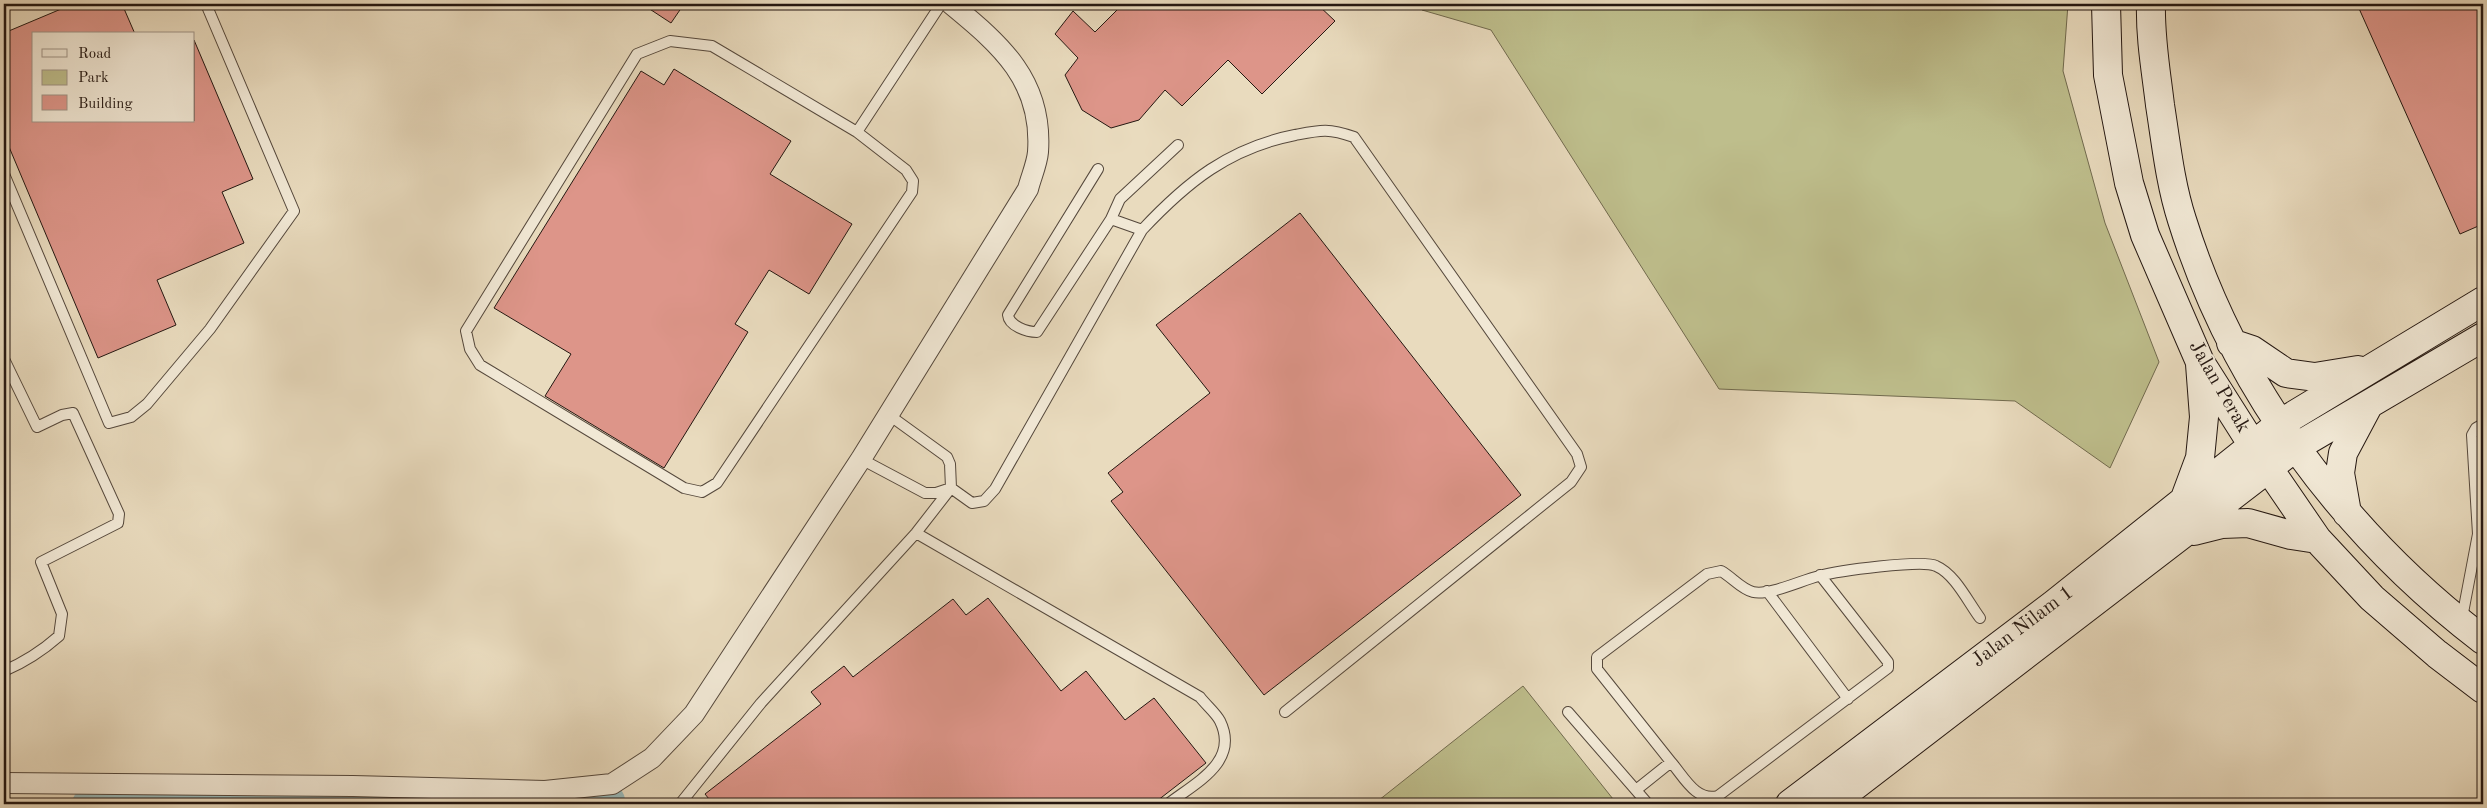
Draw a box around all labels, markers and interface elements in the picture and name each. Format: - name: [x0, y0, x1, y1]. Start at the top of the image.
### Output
- legend: [32, 32, 195, 122]
- text: Road: [78, 47, 112, 62]
- text: Park: [78, 71, 109, 86]
- text: Building: [78, 97, 133, 112]
- street label: Jalan Perak: [2185, 338, 2253, 436]
- street label: Jalan Nilam 1: [1968, 582, 2078, 672]

